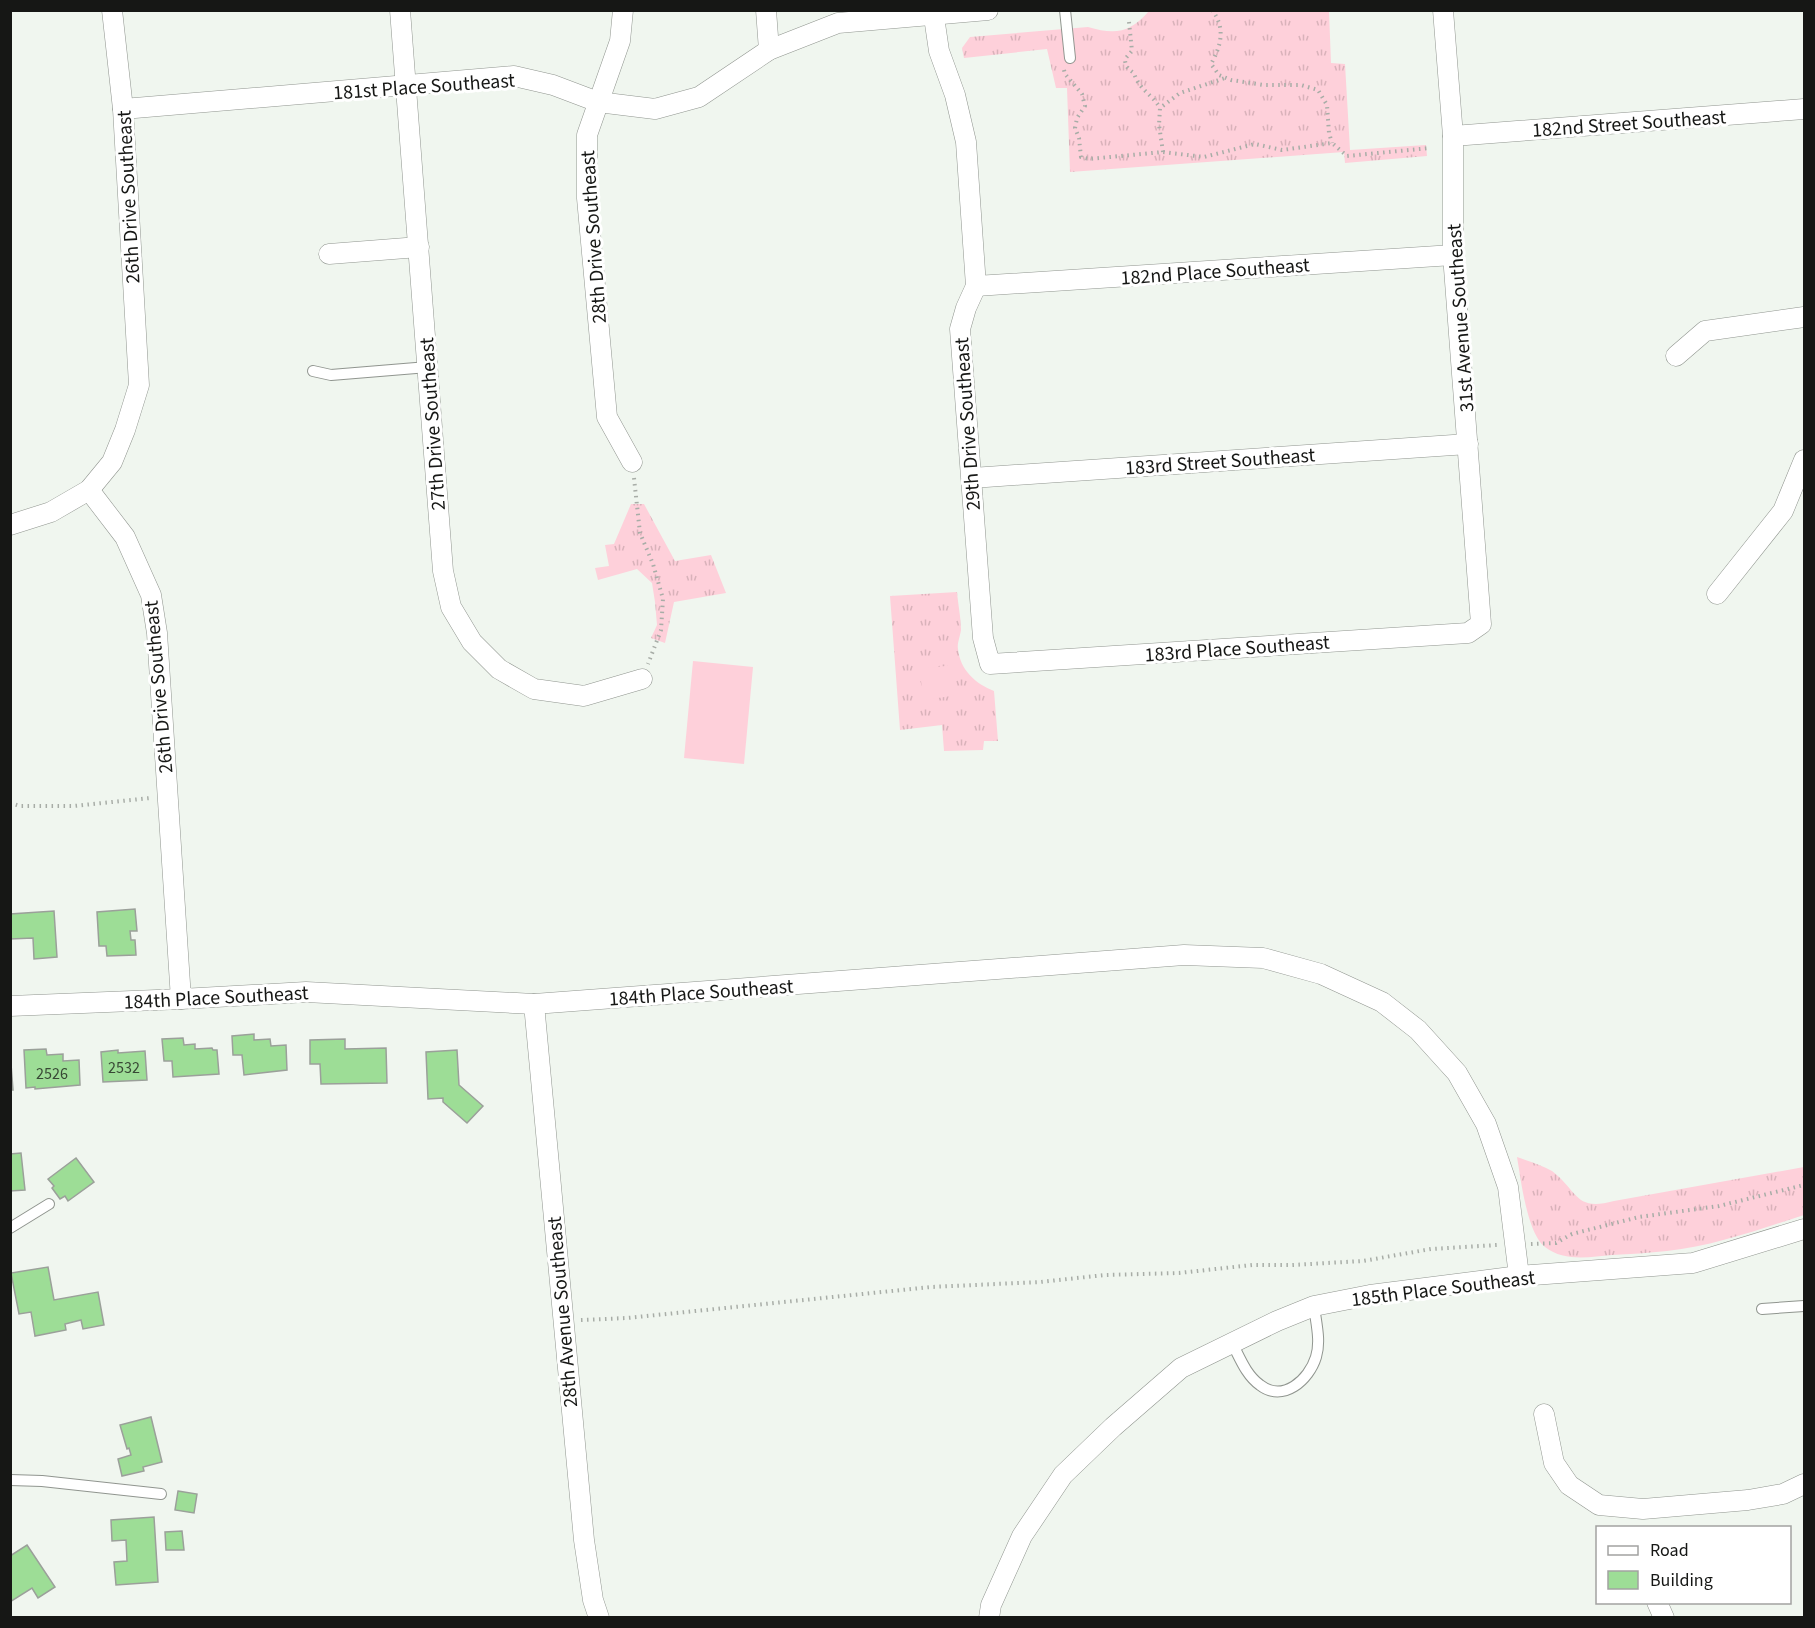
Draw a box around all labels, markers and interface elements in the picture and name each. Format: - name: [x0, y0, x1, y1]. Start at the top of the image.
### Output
- street label: 181st Place Southeast: [332, 67, 516, 107]
- street label: 182nd Street Southeast: [1531, 103, 1727, 145]
- street label: 26th Drive Southeast: [110, 109, 148, 284]
- street label: 28th Drive Southeast: [574, 149, 614, 324]
- street label: 31st Avenue Southeast: [1440, 223, 1482, 413]
- street label: 182nd Place Southeast: [1120, 251, 1311, 293]
- street label: 27th Drive Southeast: [413, 336, 453, 511]
- street label: 29th Drive Southeast: [948, 336, 988, 511]
- street label: 183rd Street Southeast: [1124, 441, 1316, 483]
- street label: 26th Drive Southeast: [137, 599, 180, 774]
- street label: 183rd Place Southeast: [1144, 629, 1331, 669]
- street label: 184th Place Southeast: [608, 973, 795, 1013]
- street label: 184th Place Southeast: [123, 979, 309, 1017]
- house number: 2532: [108, 1057, 140, 1079]
- house number: 2526: [36, 1063, 68, 1085]
- street label: 28th Avenue Southeast: [541, 1215, 585, 1409]
- street label: 185th Place Southeast: [1350, 1264, 1537, 1314]
- legend: [1596, 1526, 1791, 1604]
- text: Road: [1650, 1538, 1689, 1563]
- text: Building: [1650, 1568, 1713, 1593]

